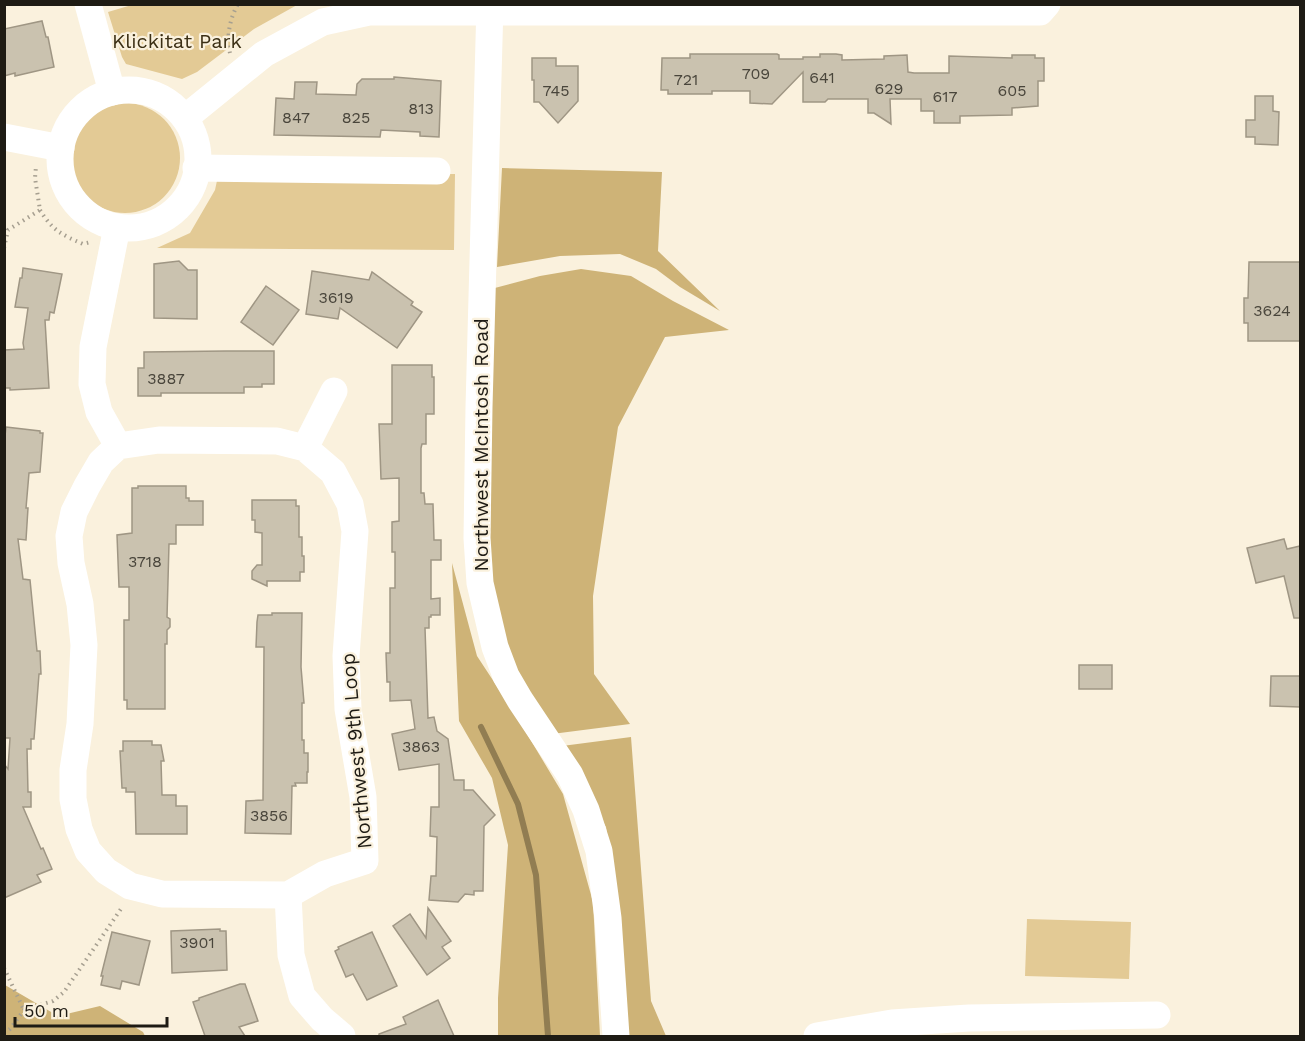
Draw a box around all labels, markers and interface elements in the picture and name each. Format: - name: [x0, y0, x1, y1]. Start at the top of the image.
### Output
- park label: Klickitat Park: [112, 29, 242, 53]
- house number: 709: [742, 64, 770, 83]
- house number: 641: [809, 68, 835, 87]
- house number: 721: [674, 70, 698, 89]
- house number: 629: [875, 79, 903, 98]
- house number: 745: [543, 81, 570, 100]
- house number: 605: [998, 81, 1027, 100]
- house number: 617: [933, 87, 957, 106]
- house number: 813: [408, 99, 434, 118]
- house number: 847: [282, 108, 310, 127]
- house number: 825: [342, 108, 370, 127]
- house number: 3619: [318, 288, 354, 307]
- house number: 3624: [1253, 301, 1291, 320]
- street label: Northwest McIntosh Road: [469, 318, 493, 572]
- house number: 3887: [147, 369, 185, 388]
- house number: 3718: [128, 552, 162, 571]
- street label: Northwest 9th Loop: [335, 652, 377, 850]
- house number: 3863: [402, 737, 440, 756]
- house number: 3856: [250, 806, 288, 825]
- house number: 3901: [179, 933, 215, 952]
- scale bar: [15, 990, 166, 1028]
- text: 50 m: [24, 1000, 69, 1021]

